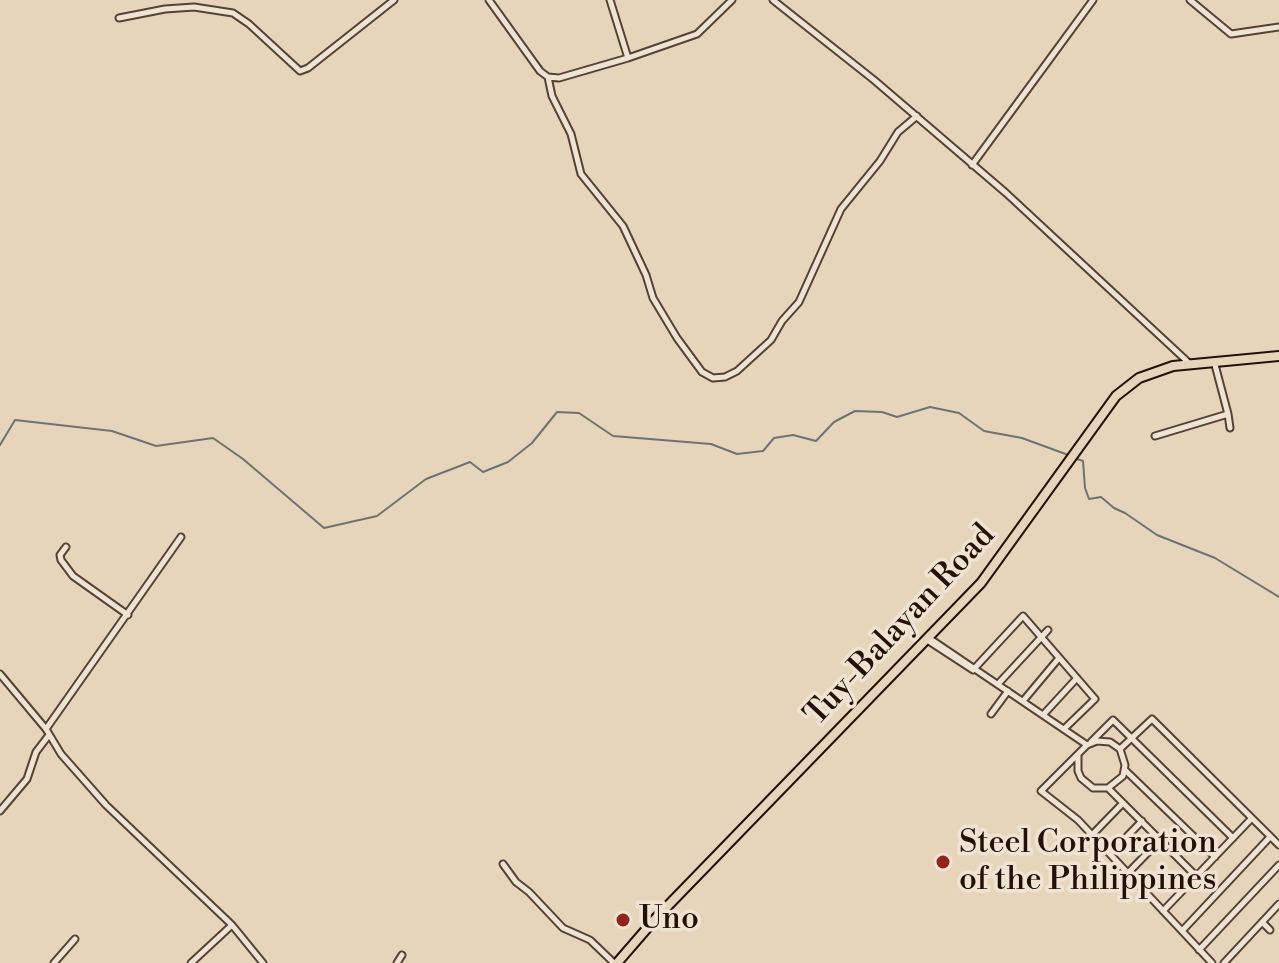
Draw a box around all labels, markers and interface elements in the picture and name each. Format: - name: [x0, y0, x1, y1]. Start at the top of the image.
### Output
- street label: Tuy-Balayan Road: [798, 517, 1004, 735]
- place label: Steel Corporation of the Philippines: [959, 825, 1217, 900]
- marker: Steel Corporation of the Philippines: [934, 853, 952, 871]
- place label: Uno: [639, 901, 699, 939]
- marker: Uno: [614, 911, 632, 929]

